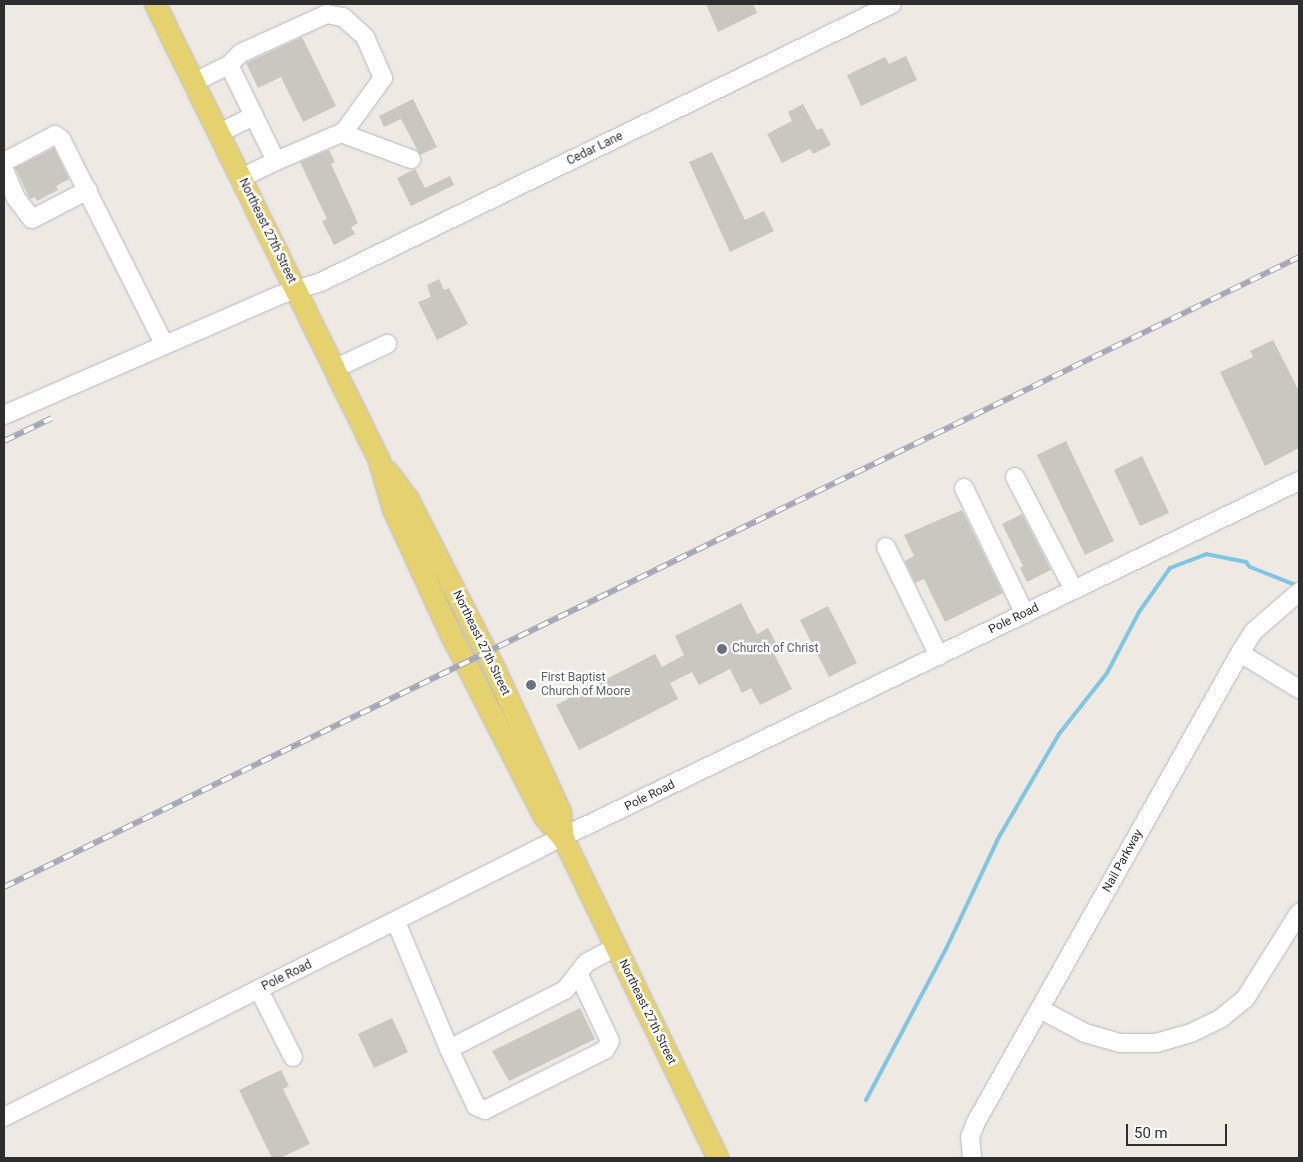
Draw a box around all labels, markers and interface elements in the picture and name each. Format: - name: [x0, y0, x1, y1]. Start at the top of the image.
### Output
- street label: Cedar Lane: [565, 129, 625, 169]
- street label: Northeast 27th Street: [235, 176, 299, 286]
- street label: Northeast 27th Street: [449, 588, 513, 698]
- street label: Pole Road: [987, 601, 1041, 637]
- place label: Church of Christ: [732, 642, 818, 656]
- marker: Church of Christ: [716, 643, 728, 655]
- place label: First Baptist Church of Moore: [541, 671, 630, 699]
- marker: First Baptist Church of Moore: [525, 679, 537, 691]
- street label: Pole Road: [623, 778, 677, 814]
- street label: Nail Parkway: [1100, 827, 1146, 895]
- street label: Northeast 27th Street: [615, 957, 679, 1067]
- street label: Pole Road: [260, 958, 314, 994]
- scale bar: [1128, 1114, 1229, 1146]
- text: 50 m: [1134, 1124, 1168, 1142]

